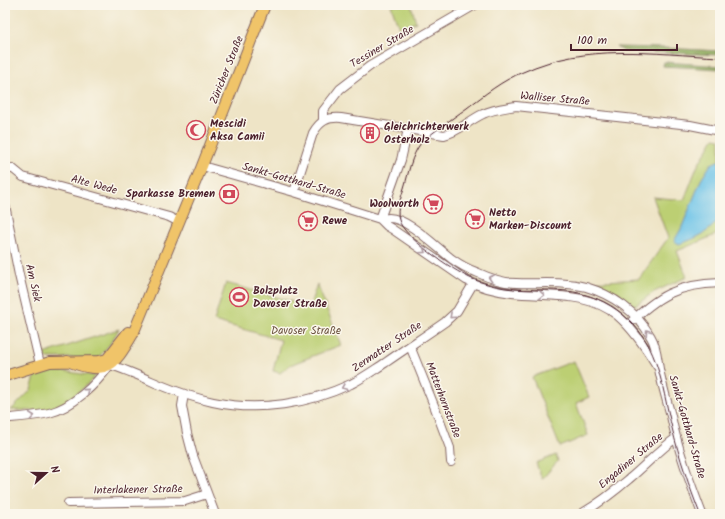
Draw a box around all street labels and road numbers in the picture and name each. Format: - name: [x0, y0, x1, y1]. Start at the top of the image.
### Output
- street label: Tessiner Straße: [347, 21, 418, 73]
- street label: Züricher Straße: [205, 33, 249, 107]
- street label: Walliser Straße: [519, 87, 591, 111]
- street label: Sankt-Gotthard-Straße: [240, 158, 348, 204]
- street label: Alte Wede: [69, 170, 119, 200]
- street label: Am Siek: [20, 262, 46, 305]
- street label: Zermatter Straße: [348, 317, 426, 377]
- street label: Matterhornstraße: [420, 359, 466, 441]
- street label: Sankt-Gotthard-Straße: [664, 373, 710, 481]
- street label: Engadiner Straße: [595, 428, 667, 494]
- street label: Interlakener Straße: [93, 480, 183, 500]

